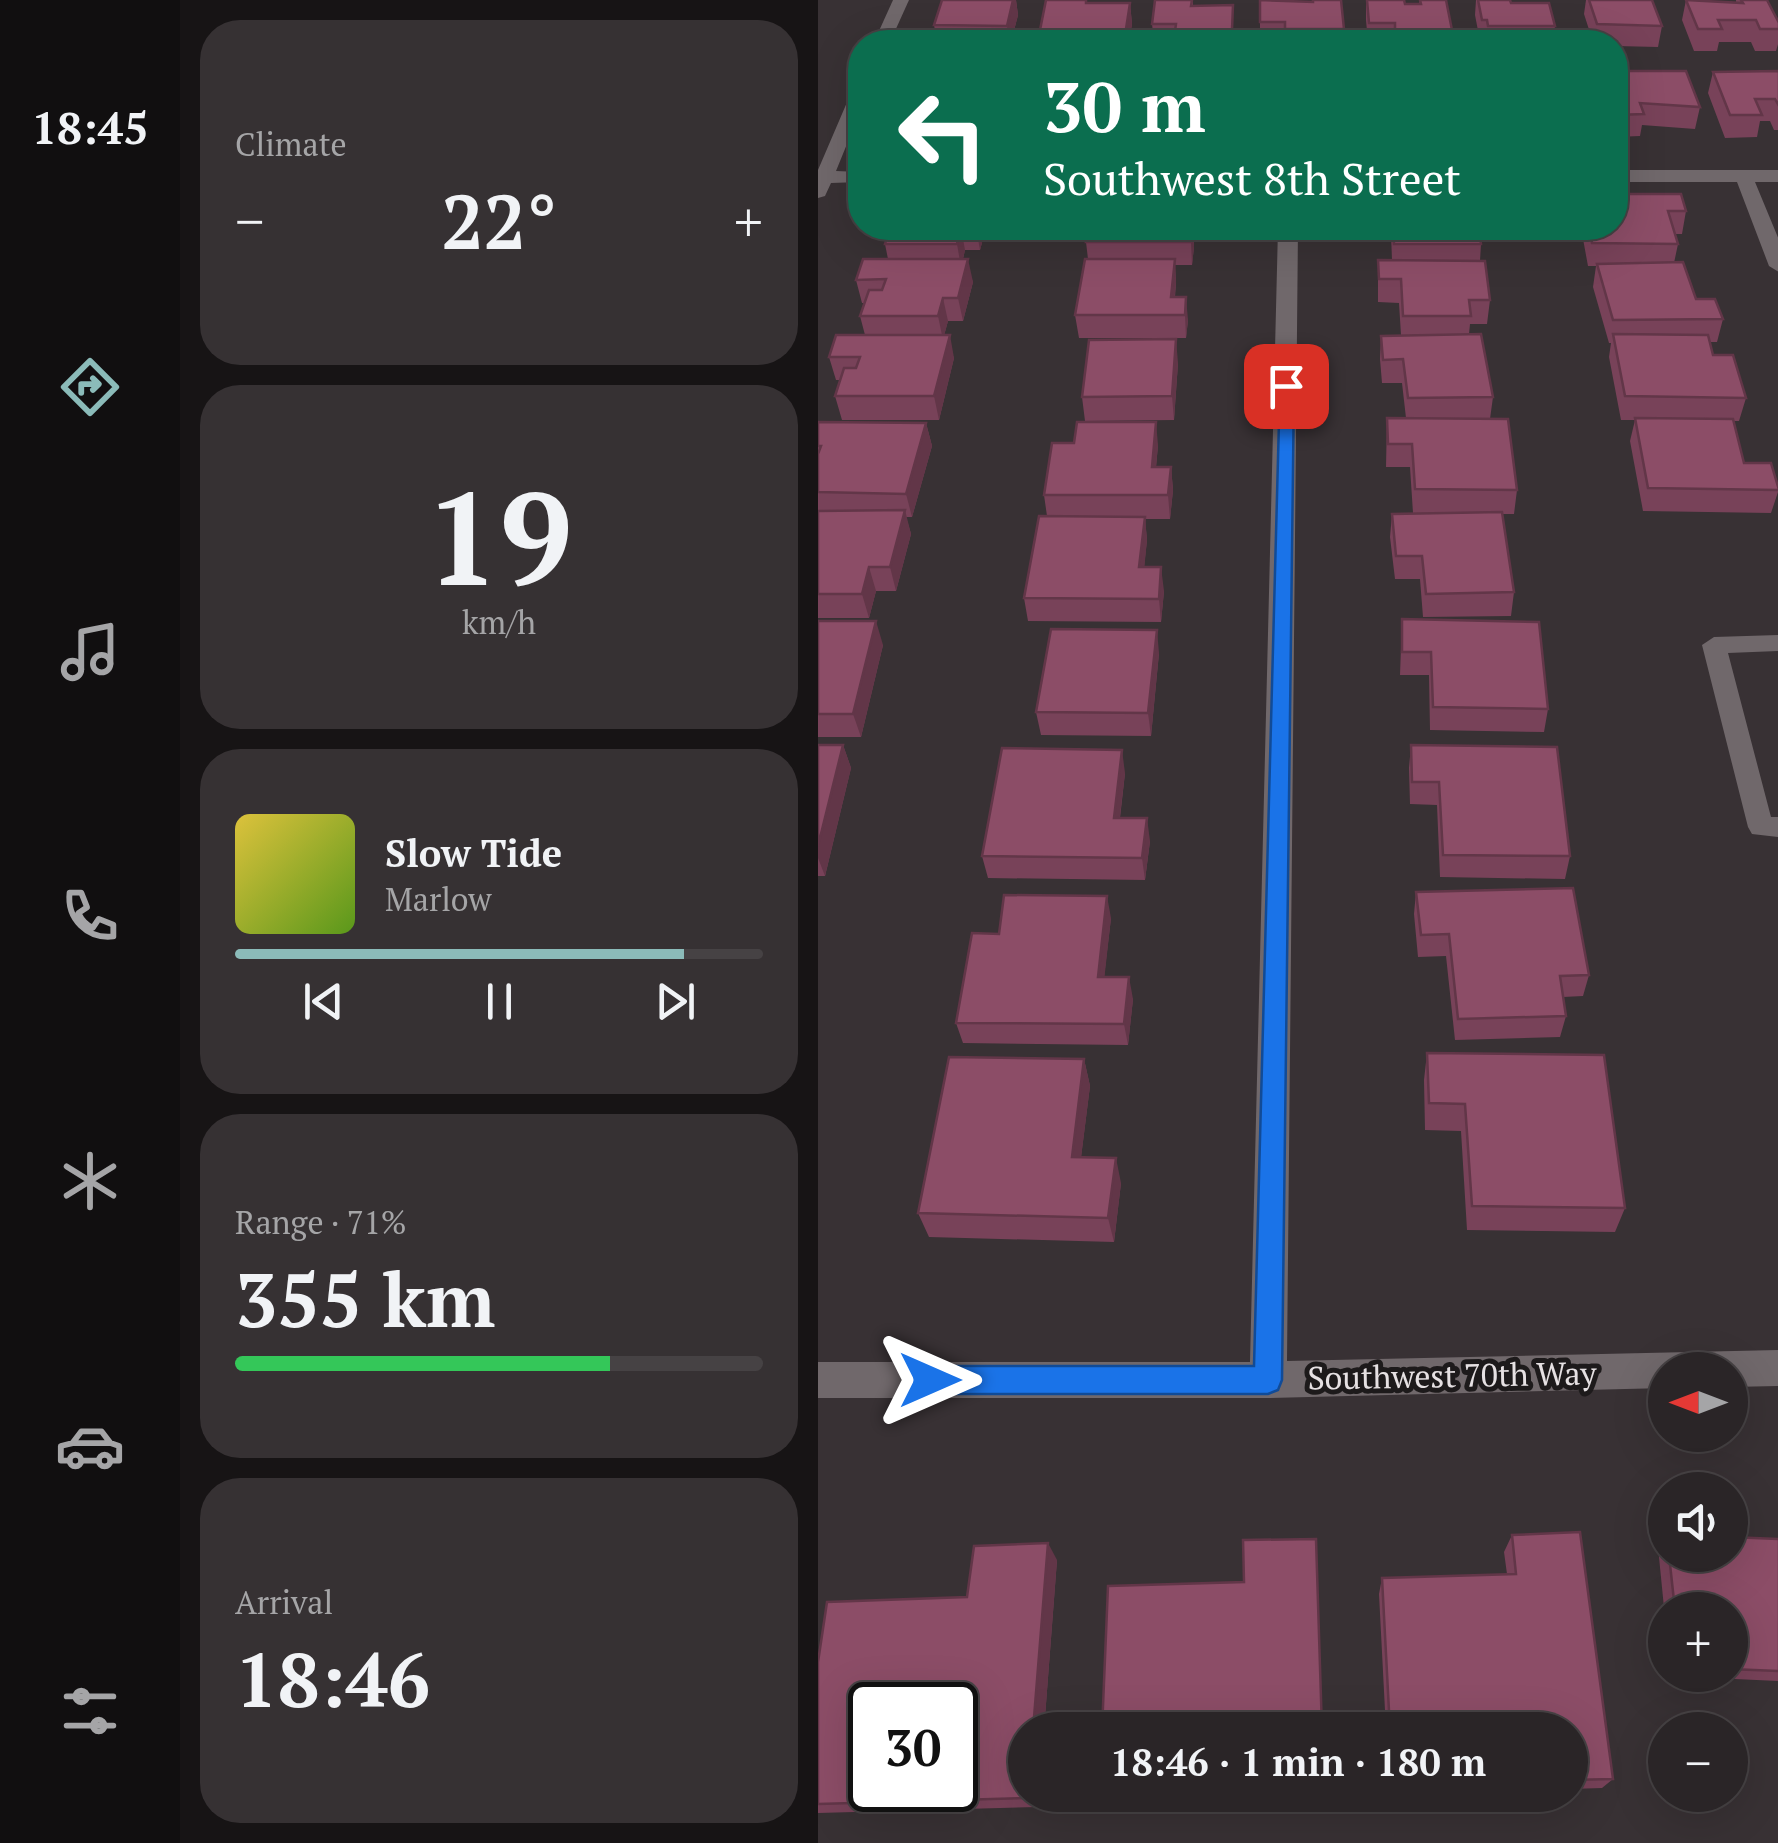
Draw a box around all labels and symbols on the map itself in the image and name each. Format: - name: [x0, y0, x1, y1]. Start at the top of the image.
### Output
- pin: [1244, 344, 1329, 429]
- position arrow: [878, 1328, 982, 1432]
- street label: Southwest 70th Way: [1307, 1351, 1598, 1399]
- north arrow: [1648, 1352, 1748, 1452]
- speed limit sign: 30: [848, 1682, 978, 1812]

